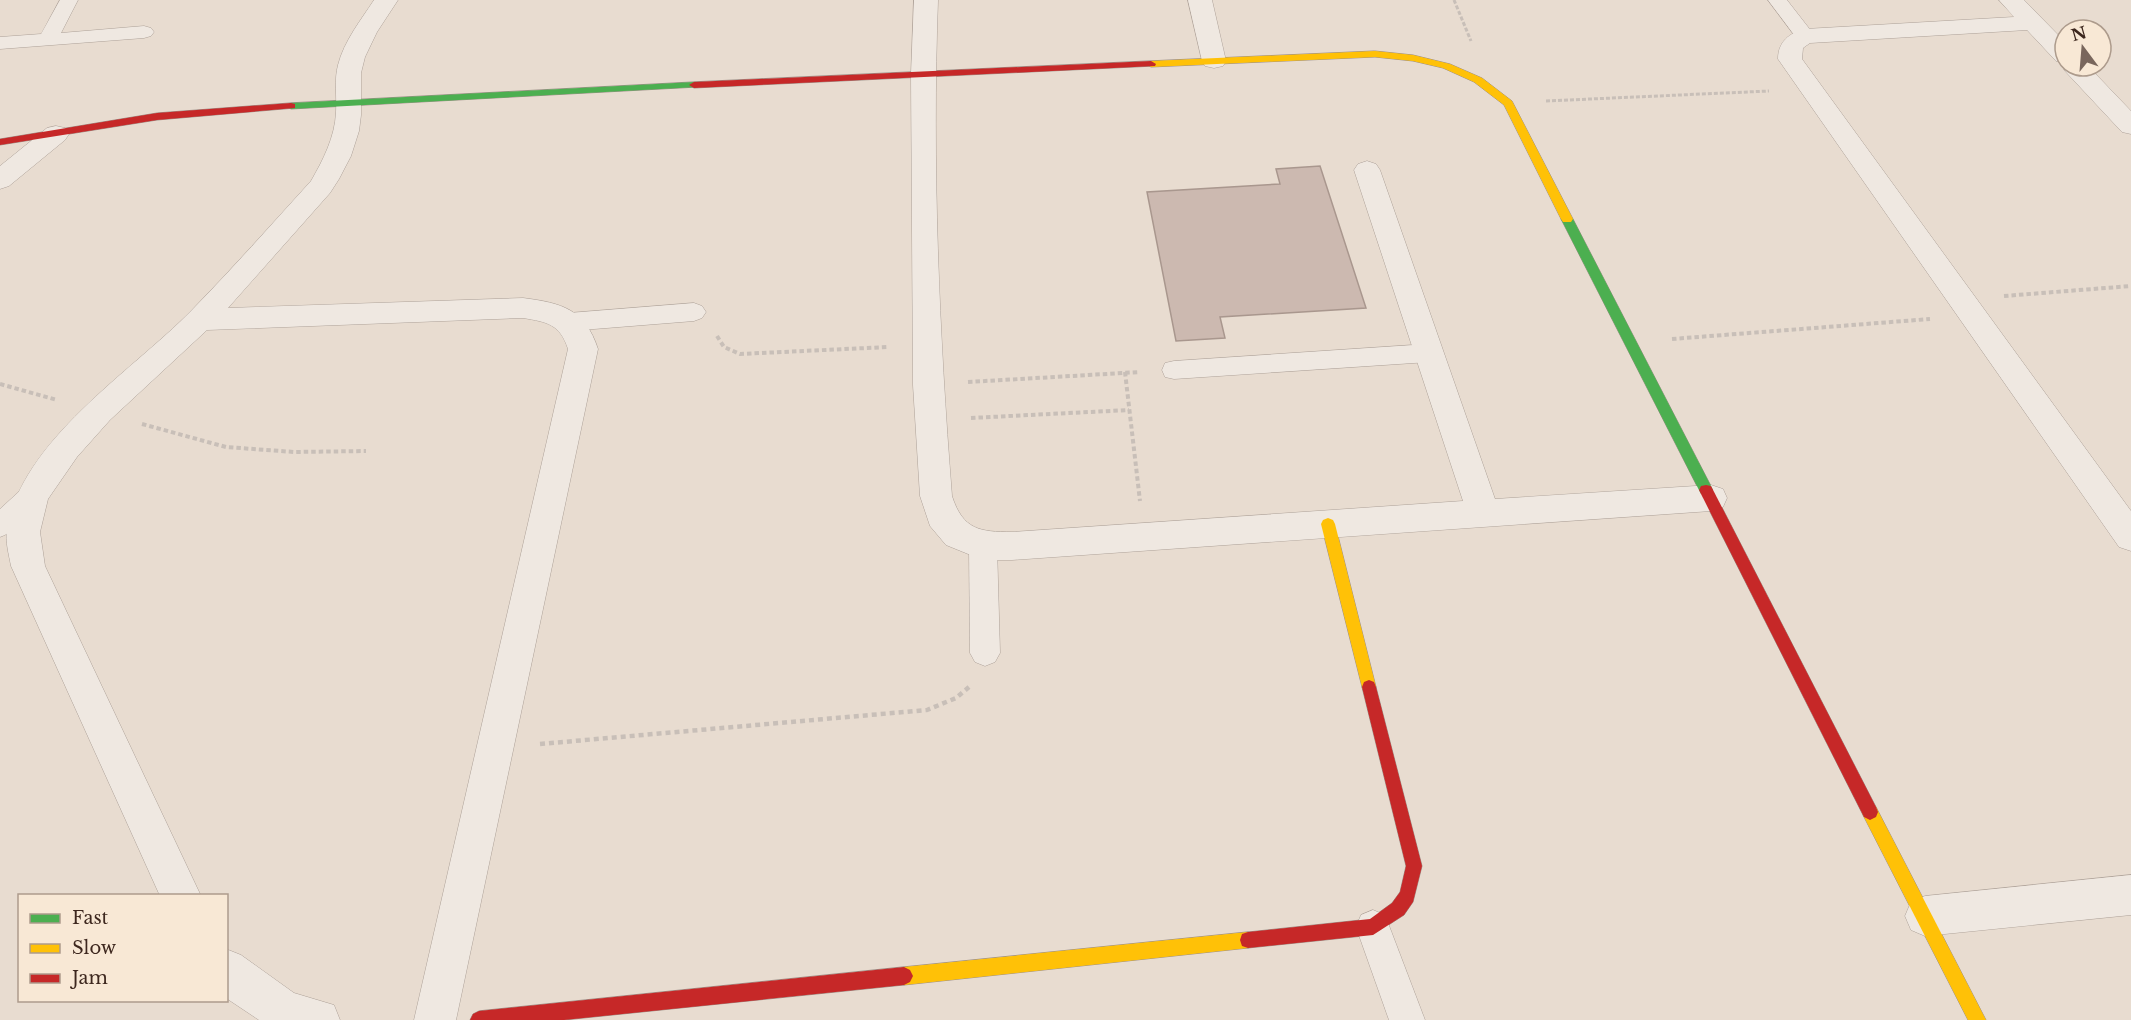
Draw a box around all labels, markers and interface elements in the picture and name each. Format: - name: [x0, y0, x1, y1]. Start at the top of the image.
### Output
- north arrow: [2053, 18, 2113, 78]
- text: N: [2069, 22, 2089, 45]
- legend: [18, 894, 228, 1002]
- text: Fast: [72, 907, 109, 929]
- text: Slow: [72, 937, 117, 959]
- text: Jam: [70, 967, 108, 989]

